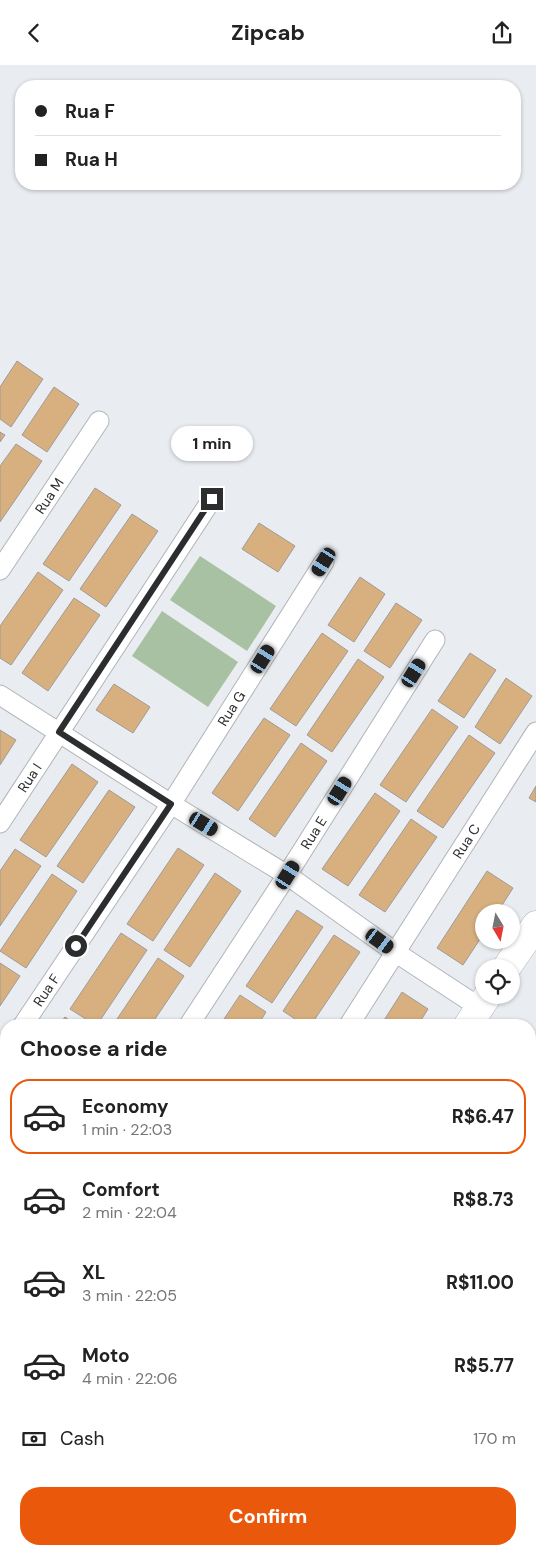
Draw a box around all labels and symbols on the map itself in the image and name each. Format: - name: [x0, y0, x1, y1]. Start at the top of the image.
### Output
- callout: 1 min: [171, 427, 253, 461]
- street label: Rua M: [31, 474, 68, 517]
- route end: [201, 488, 223, 510]
- car: [309, 545, 338, 579]
- car: [248, 642, 277, 676]
- car: [399, 656, 428, 690]
- street label: Rua G: [214, 687, 249, 729]
- street label: Rua I: [14, 760, 46, 796]
- car: [325, 774, 354, 808]
- car: [187, 810, 220, 838]
- street label: Rua E: [296, 813, 331, 853]
- street label: Rua C: [449, 820, 484, 862]
- car: [273, 858, 302, 892]
- north arrow: [475, 904, 520, 949]
- car: [363, 926, 396, 956]
- route start: [65, 935, 87, 957]
- street label: Rua F: [29, 970, 64, 1010]

